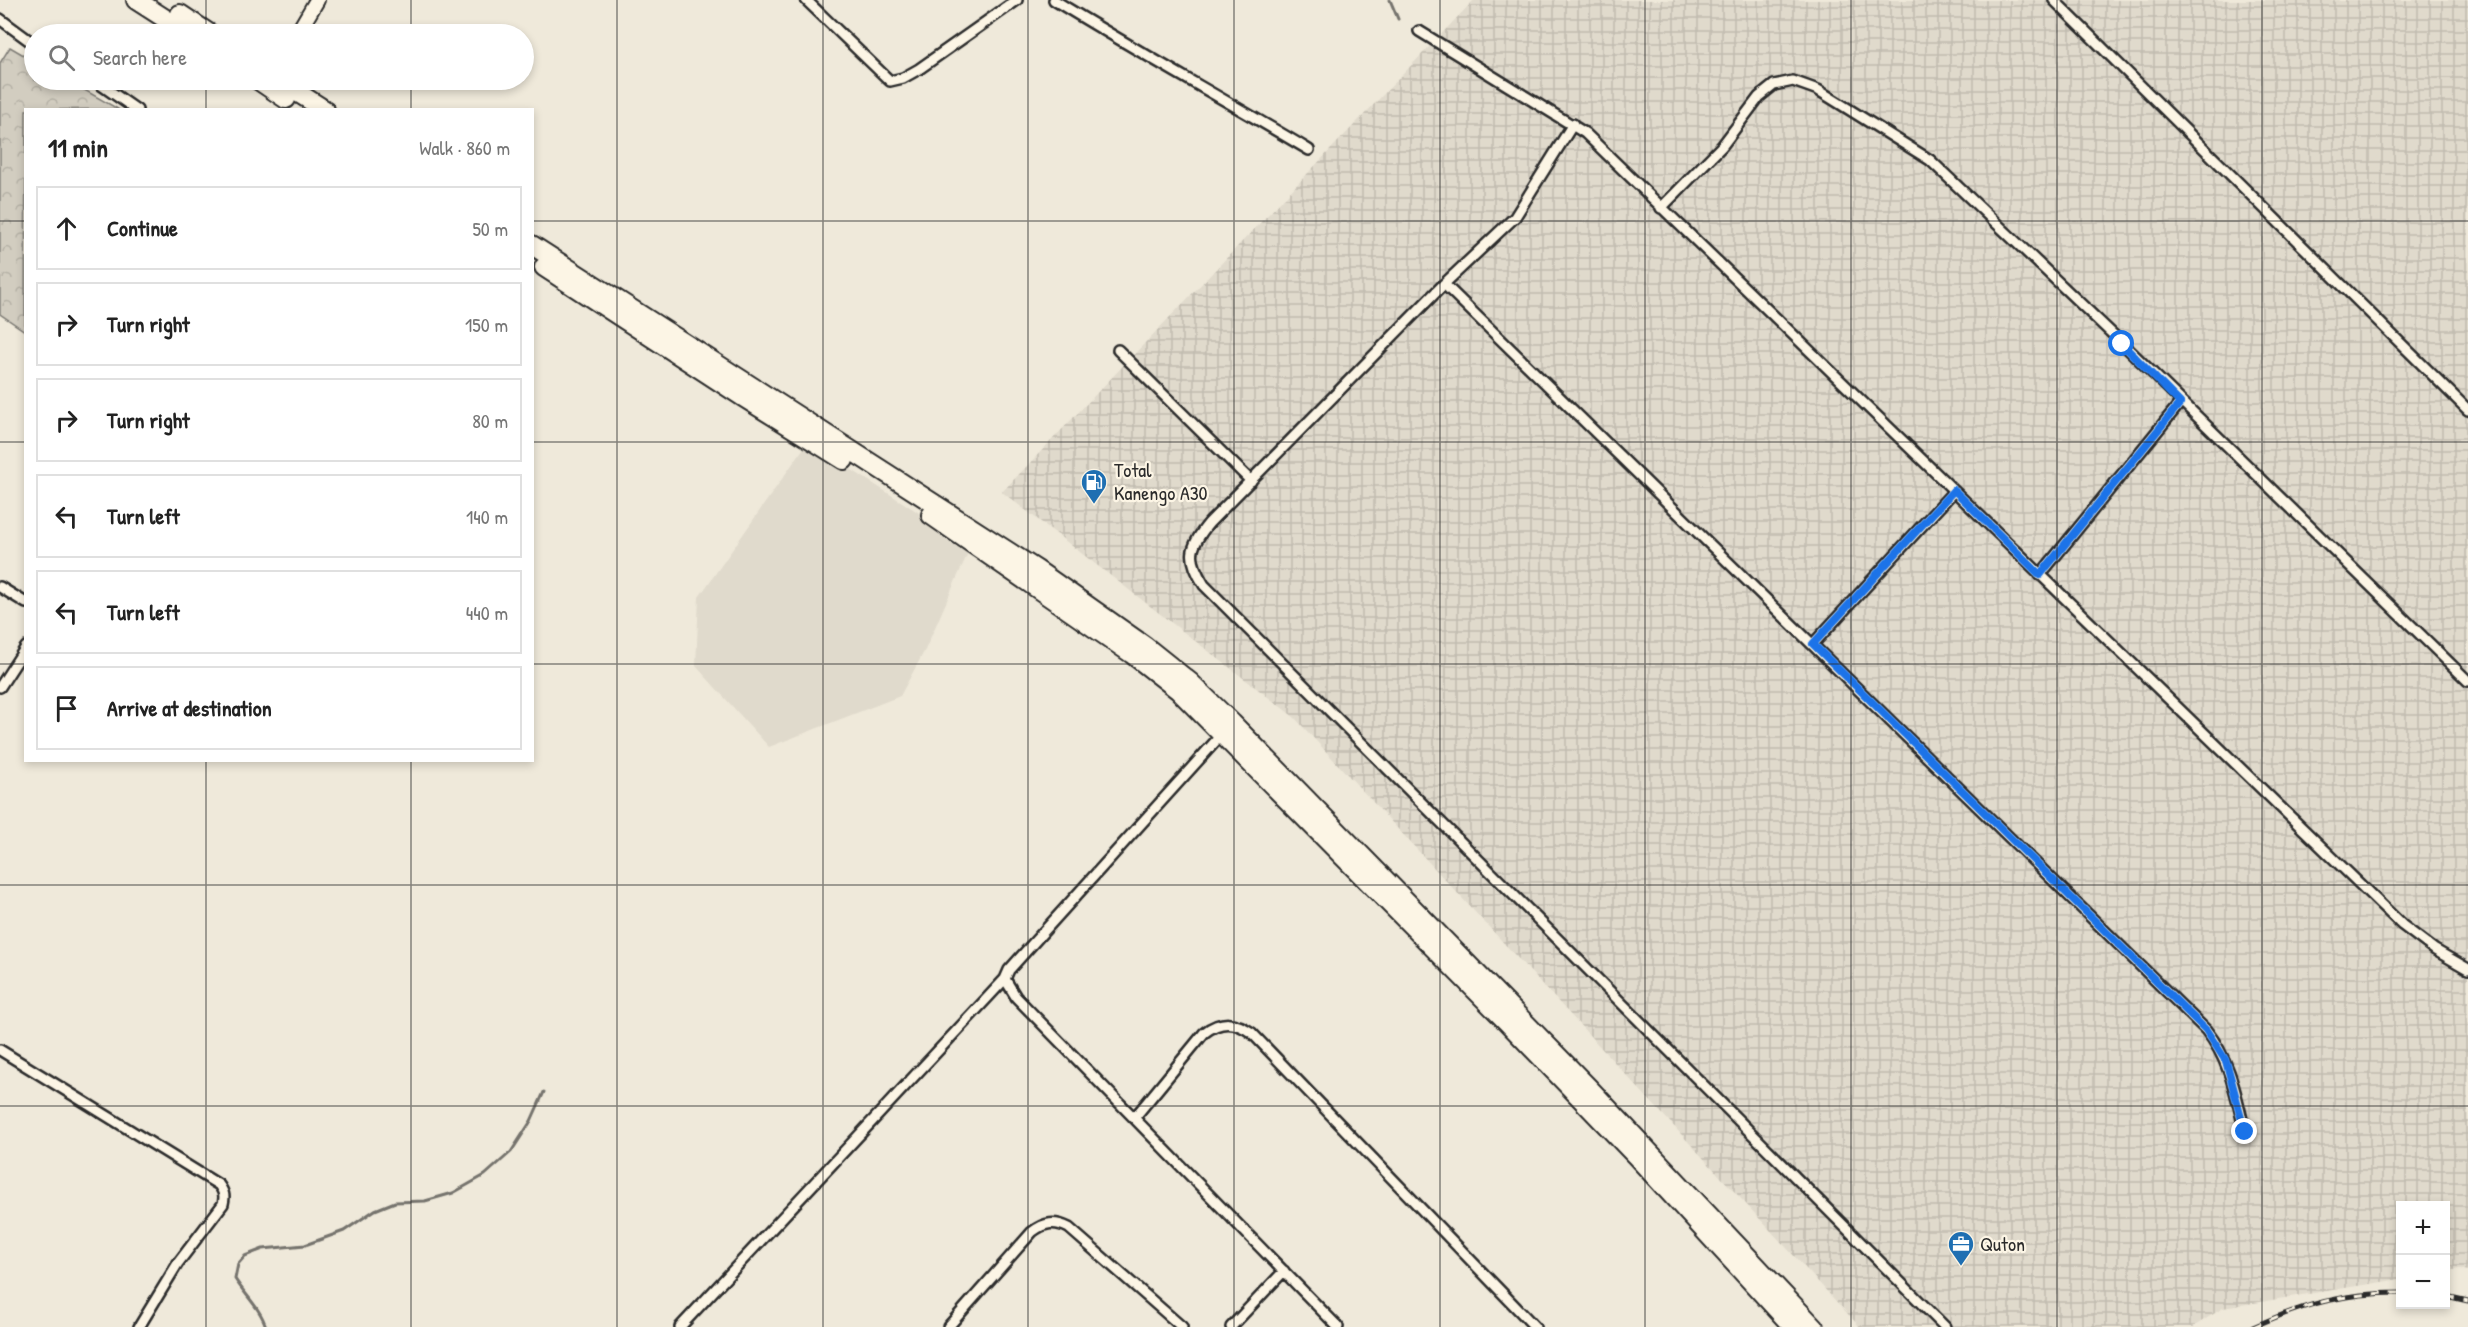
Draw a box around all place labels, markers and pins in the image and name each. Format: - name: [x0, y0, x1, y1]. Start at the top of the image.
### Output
- place label: Total Kanengo A30: [1114, 456, 1208, 506]
- fuel station icon: Total Kanengo A30: [1079, 467, 1109, 505]
- office icon: Quton: [1946, 1229, 1976, 1267]
- place label: Quton: [1980, 1230, 2025, 1257]

